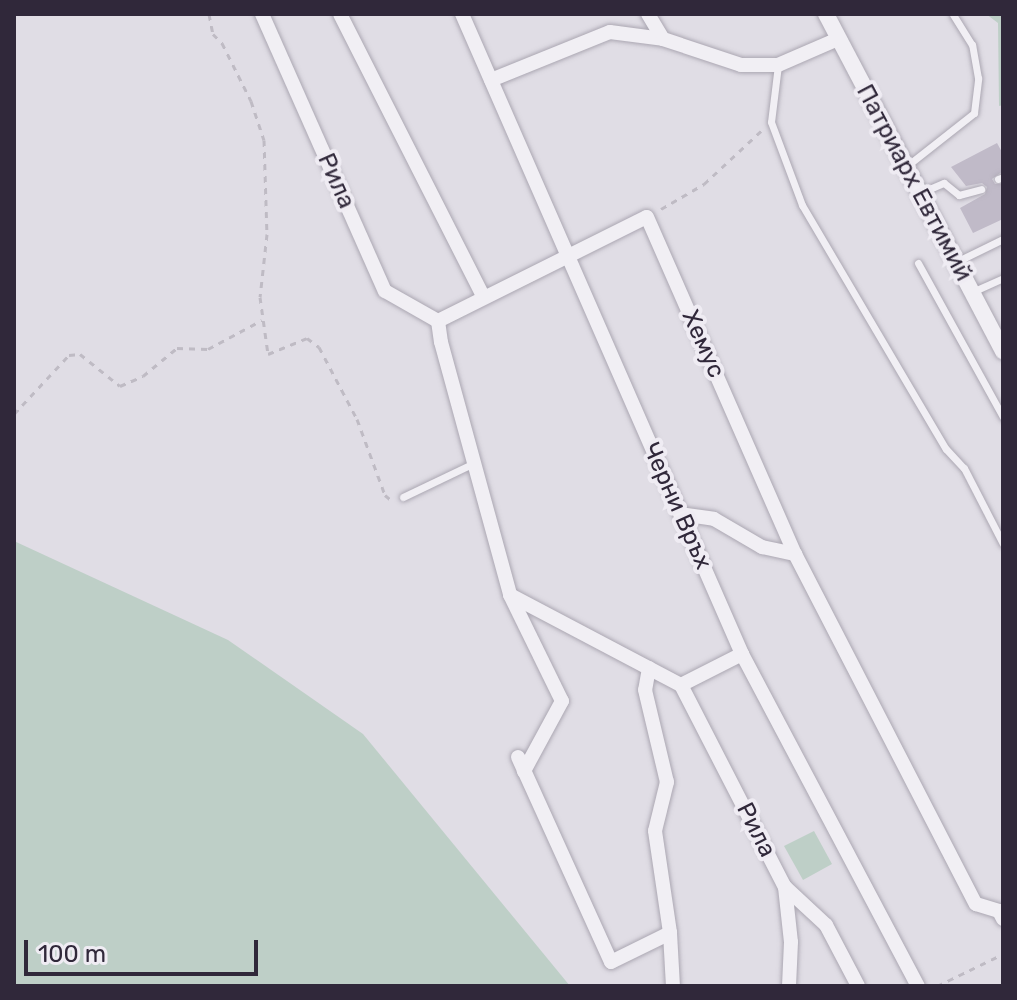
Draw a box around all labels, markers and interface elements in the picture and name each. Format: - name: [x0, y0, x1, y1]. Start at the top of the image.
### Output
- street label: Патриарх Евтимий: [850, 80, 978, 286]
- street label: Рила: [311, 149, 361, 213]
- street label: Хемус: [675, 306, 731, 382]
- street label: Черни Връх: [636, 438, 718, 574]
- street label: Рила: [730, 798, 782, 862]
- scale bar: [28, 924, 262, 974]
- text: 100 m: [38, 940, 106, 968]

